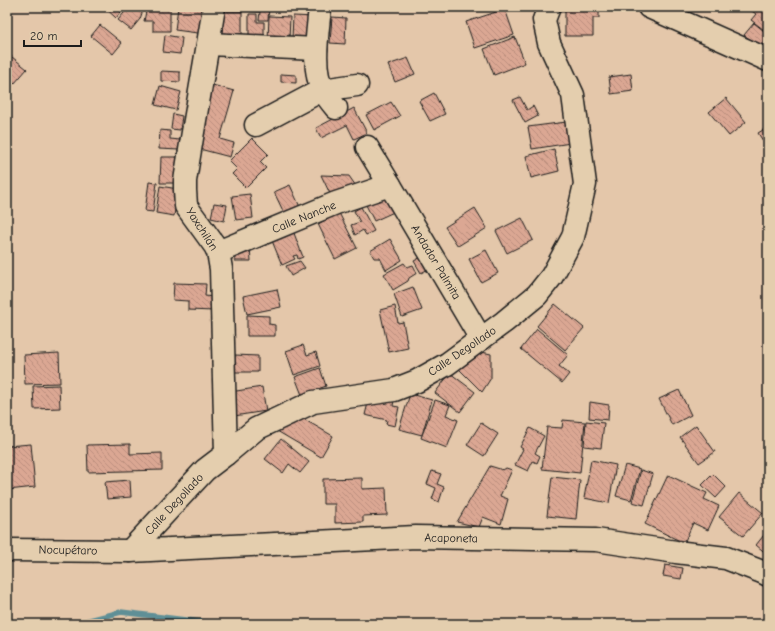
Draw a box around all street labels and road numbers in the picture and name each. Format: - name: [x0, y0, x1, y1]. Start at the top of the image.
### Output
- street label: Calle Nanche: [270, 198, 338, 236]
- street label: Yaxchilán: [183, 205, 221, 253]
- street label: Andador Palmita: [408, 222, 464, 302]
- street label: Calle Degollado: [425, 323, 499, 379]
- street label: Calle Degollado: [142, 470, 206, 538]
- street label: Acaponeta: [424, 531, 478, 545]
- street label: Nocupétaro: [39, 542, 97, 558]

